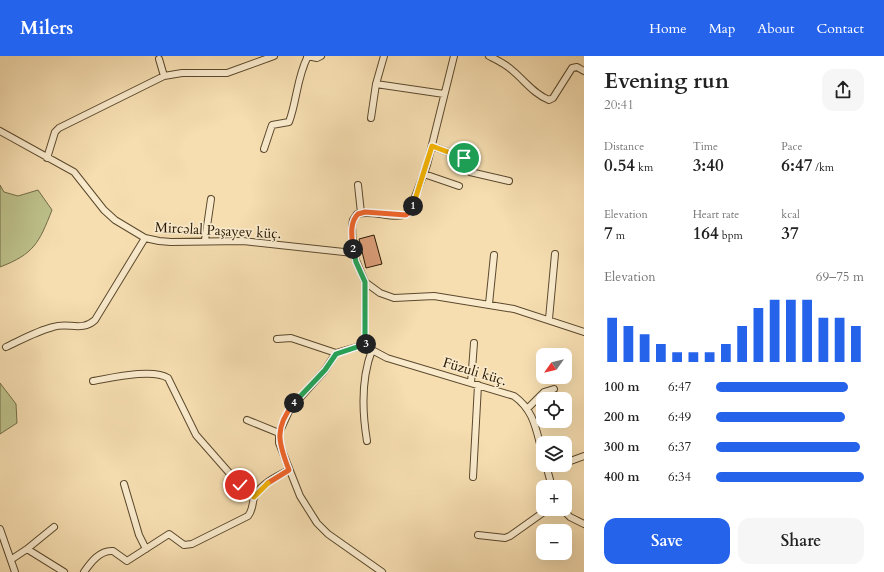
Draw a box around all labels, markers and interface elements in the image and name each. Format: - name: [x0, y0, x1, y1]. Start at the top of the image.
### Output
- text: Milers: [20, 15, 73, 41]
- text: Home: [649, 19, 687, 38]
- text: Map: [709, 19, 735, 38]
- text: About: [757, 19, 794, 38]
- text: Contact: [816, 19, 864, 38]
- text: Evening run: [604, 66, 729, 96]
- button: share: [822, 69, 864, 111]
- text: 20:41: [604, 96, 634, 114]
- text: Distance: [604, 139, 644, 154]
- text: Time: [693, 139, 718, 154]
- text: Pace: [781, 139, 803, 154]
- pin: [447, 141, 481, 175]
- icon: arrive: [453, 147, 475, 169]
- text: 0.54: [604, 154, 635, 177]
- text: 3:40: [693, 154, 724, 177]
- text: 6:47: [781, 154, 812, 177]
- text: km: [635, 160, 653, 175]
- text: /km: [812, 160, 834, 175]
- pin: 1: [403, 196, 423, 216]
- text: 1: [410, 198, 416, 213]
- text: Elevation: [604, 207, 648, 222]
- text: Heart rate: [693, 207, 739, 222]
- text: kcal: [781, 207, 800, 222]
- street label: Mircəlal Paşayev küç.: [154, 218, 282, 243]
- text: 7: [604, 222, 613, 245]
- text: 164: [693, 222, 719, 245]
- text: 37: [781, 222, 799, 245]
- text: m: [613, 228, 625, 243]
- text: bpm: [719, 228, 743, 243]
- pin: 2: [343, 239, 363, 259]
- text: 2: [350, 241, 356, 256]
- text: Elevation: [604, 268, 656, 286]
- text: 69–75 m: [816, 268, 864, 286]
- pin: 3: [356, 334, 376, 354]
- text: 3: [363, 336, 369, 351]
- north arrow: [536, 348, 572, 384]
- map controls: [536, 348, 572, 560]
- street label: Füzuli küç.: [441, 353, 509, 390]
- text: 100 m: [604, 378, 639, 396]
- text: 6:47: [668, 378, 691, 396]
- button: locate: [536, 392, 572, 428]
- pin: 4: [284, 393, 304, 413]
- text: 4: [291, 395, 297, 410]
- text: 200 m: [604, 408, 639, 426]
- text: 6:49: [668, 408, 691, 426]
- button: layers: [536, 436, 572, 472]
- text: 300 m: [604, 438, 639, 456]
- text: 6:37: [668, 438, 691, 456]
- pin: [223, 468, 257, 502]
- text: 400 m: [604, 468, 639, 486]
- text: 6:34: [668, 468, 691, 486]
- icon: check: [229, 474, 251, 496]
- button: +: [536, 480, 572, 516]
- button: Save: [604, 518, 730, 564]
- button: Share: [738, 518, 864, 564]
- button: −: [536, 524, 572, 560]

